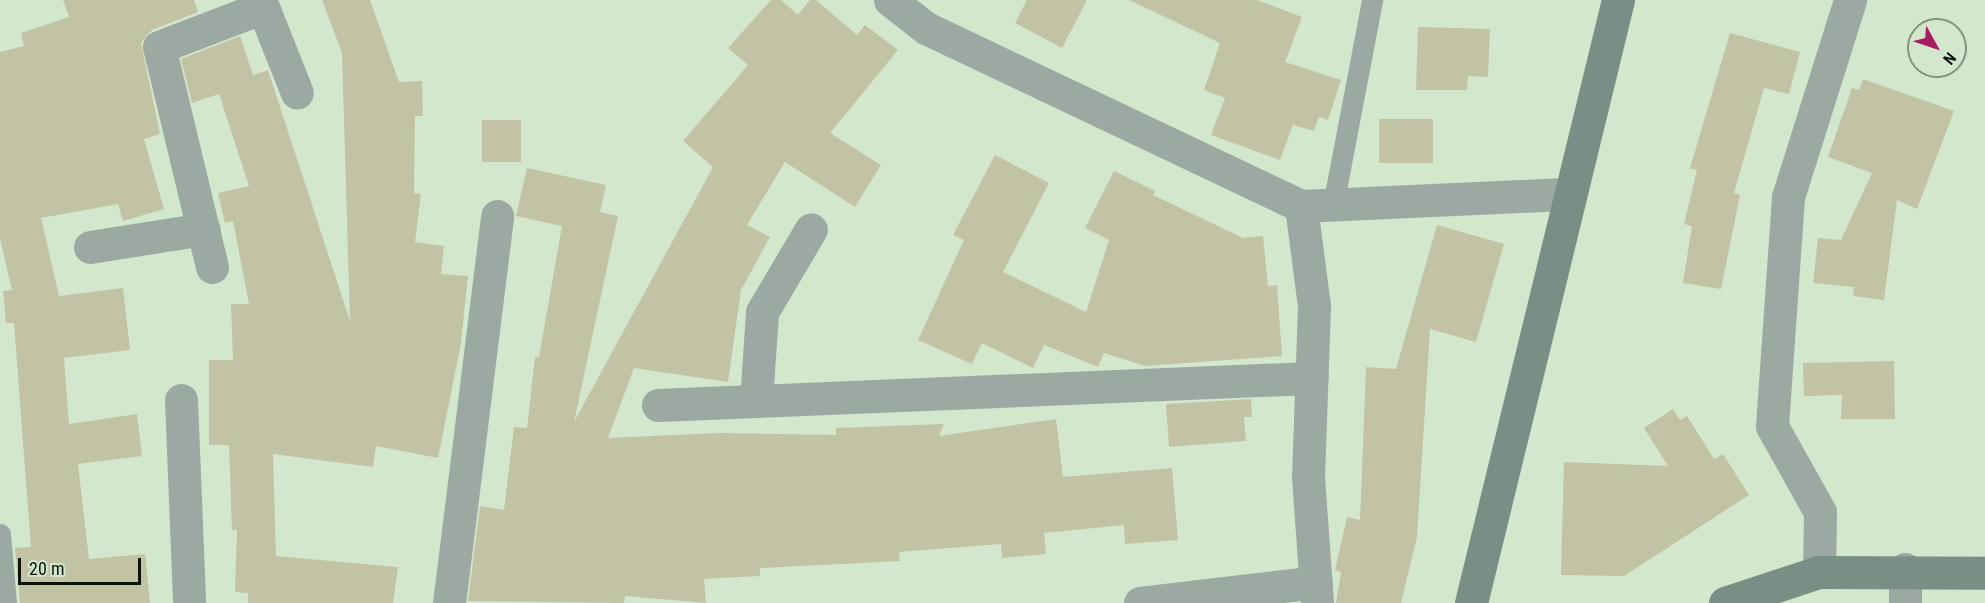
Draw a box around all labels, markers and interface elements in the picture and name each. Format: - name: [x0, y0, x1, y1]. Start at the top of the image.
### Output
- north arrow: [1907, 18, 1967, 78]
- text: N: [1939, 49, 1960, 68]
- scale bar: [21, 546, 144, 584]
- text: 20 m: [29, 558, 64, 579]

